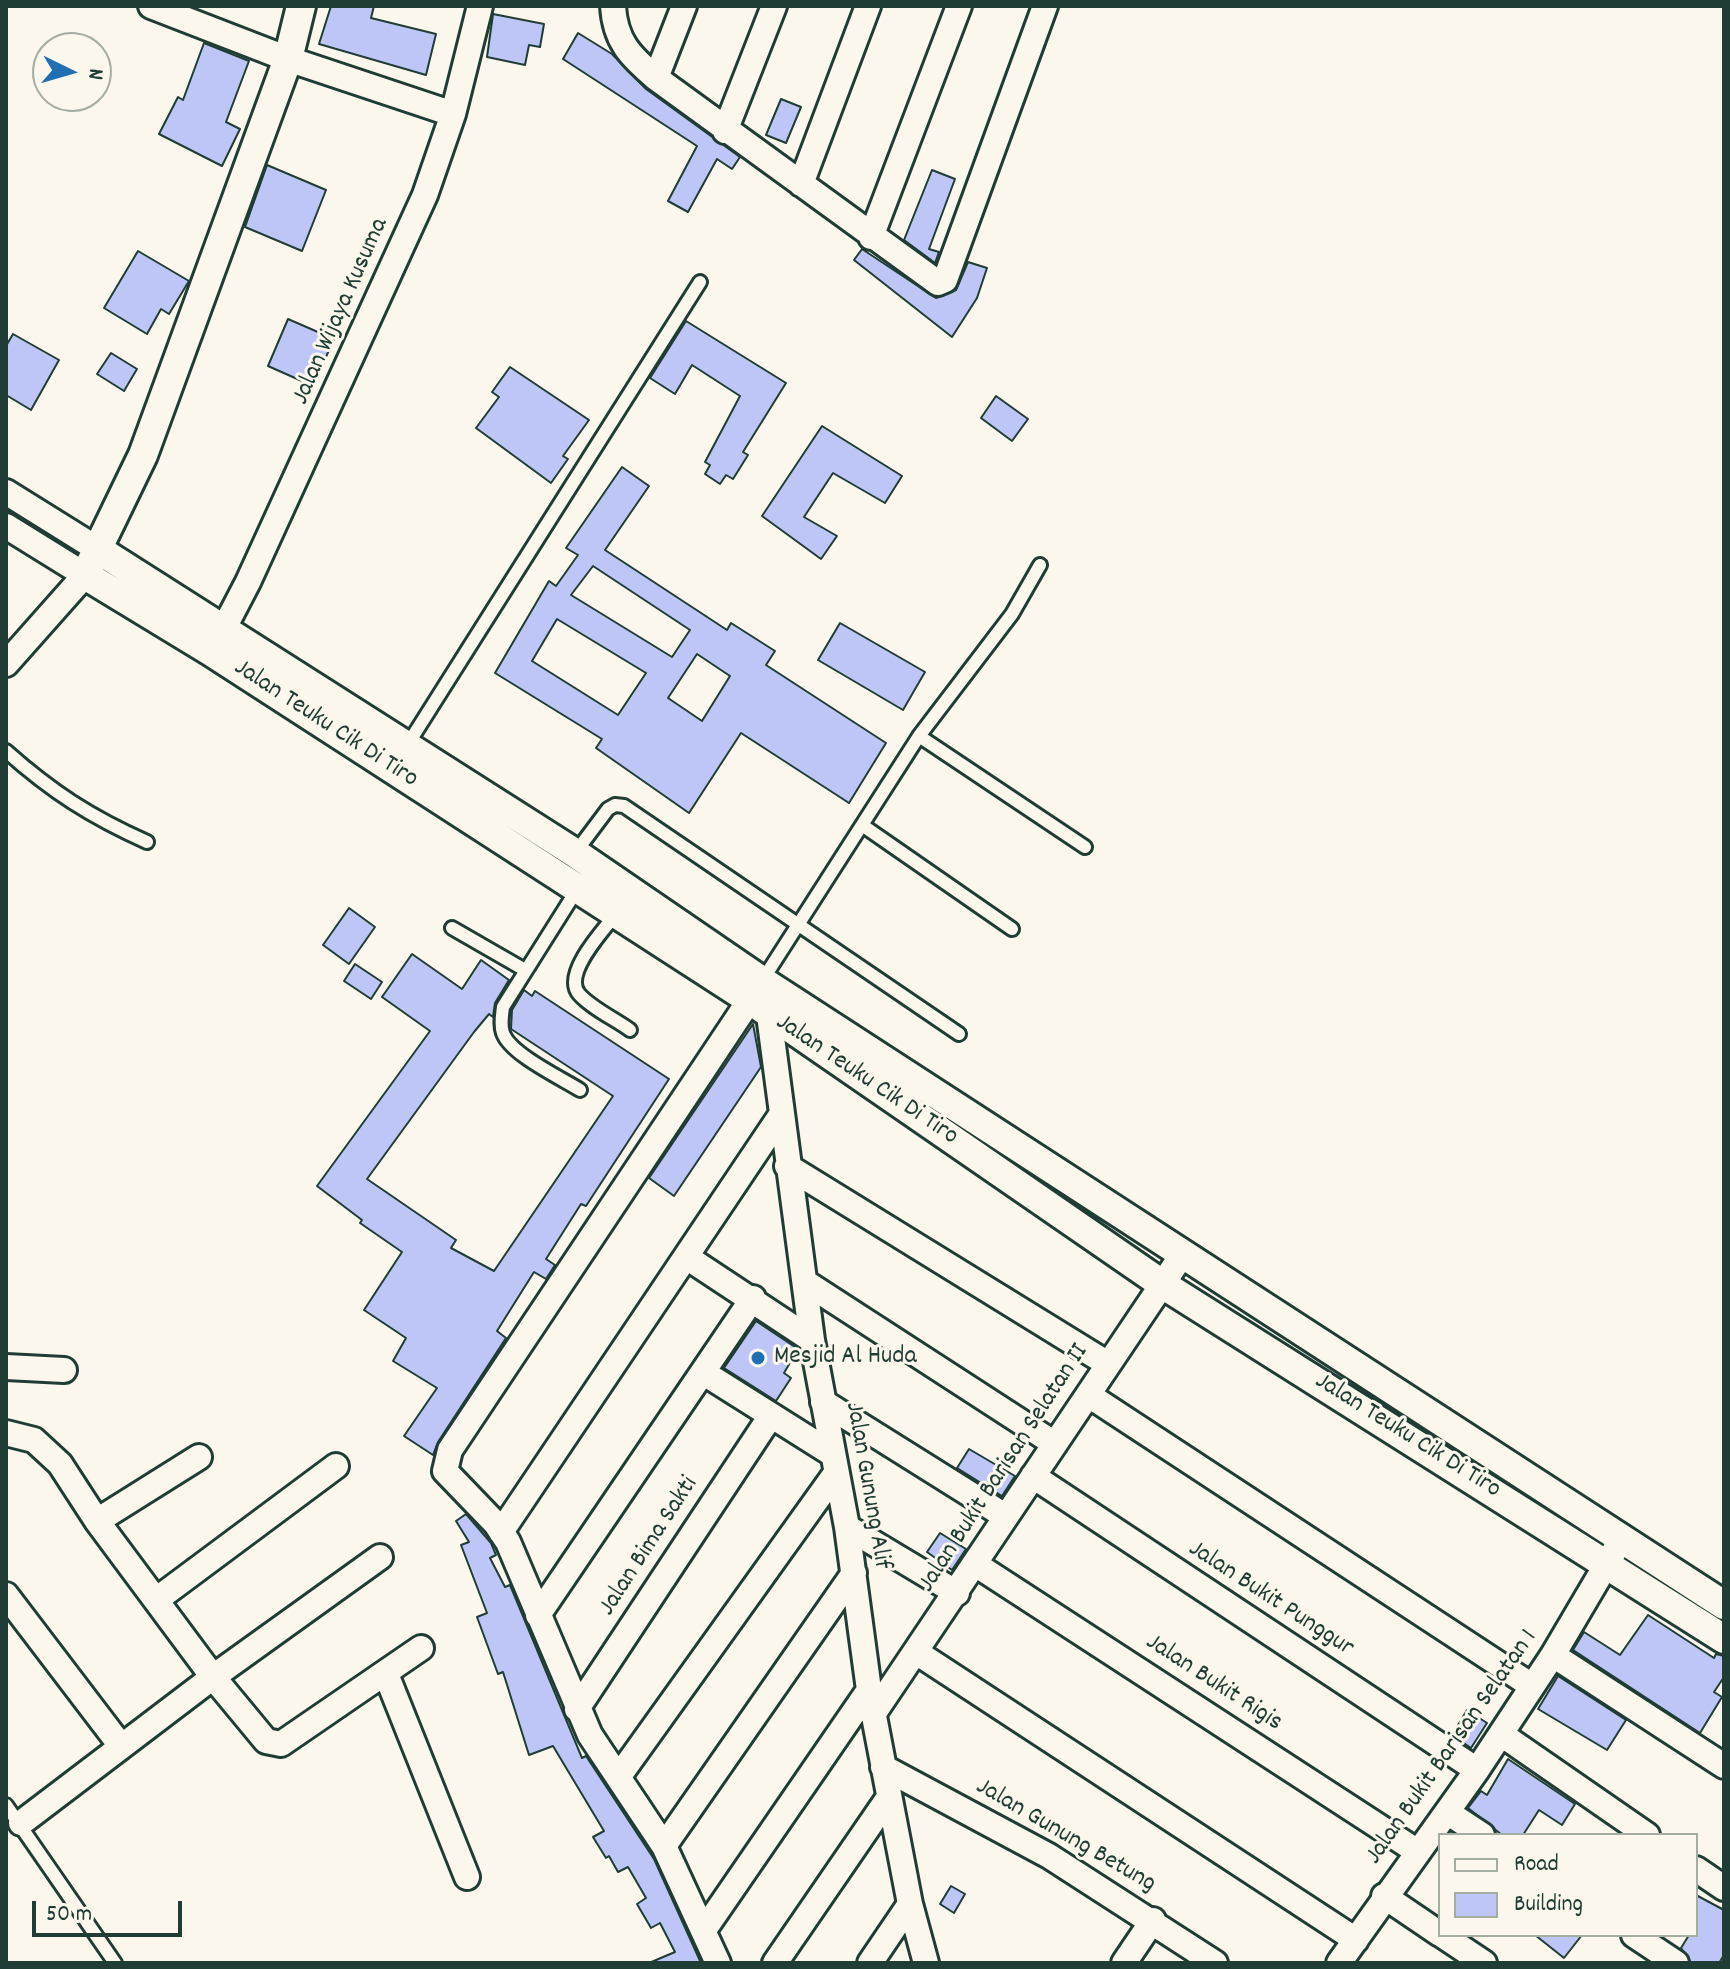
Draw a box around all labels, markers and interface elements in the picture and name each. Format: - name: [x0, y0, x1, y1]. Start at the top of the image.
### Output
- north arrow: [32, 32, 112, 112]
- text: N: [78, 67, 110, 81]
- street label: Jalan Wijaya Kusuma: [287, 214, 397, 410]
- street label: Jalan Teuku Cik Di Tiro: [227, 654, 423, 796]
- street label: Jalan Teuku Cik Di Tiro: [769, 1008, 963, 1154]
- street label: Jalan Bukit Barisan Selatan II: [913, 1339, 1097, 1599]
- place label: Mesjid Al Huda: [774, 1342, 917, 1374]
- marker: Mesjid Al Huda: [749, 1349, 767, 1367]
- street label: Jalan Teuku Cik Di Tiro: [1308, 1367, 1506, 1507]
- street label: Jalan Gunung Alif: [836, 1400, 896, 1572]
- street label: Jalan Bima Sakti: [593, 1472, 707, 1622]
- street label: Jalan Bukit Punggur: [1181, 1535, 1359, 1665]
- street label: Jalan Bukit Barisan Selatan 1: [1360, 1625, 1546, 1871]
- street label: Jalan Bukit Rigis: [1139, 1628, 1287, 1740]
- street label: Jalan Gunung Betung: [969, 1773, 1161, 1901]
- legend: [1438, 1833, 1698, 1937]
- text: Road: [1514, 1848, 1559, 1882]
- scale bar: [36, 1885, 186, 1935]
- text: Building: [1514, 1888, 1583, 1922]
- text: 50 m: [46, 1898, 92, 1932]

